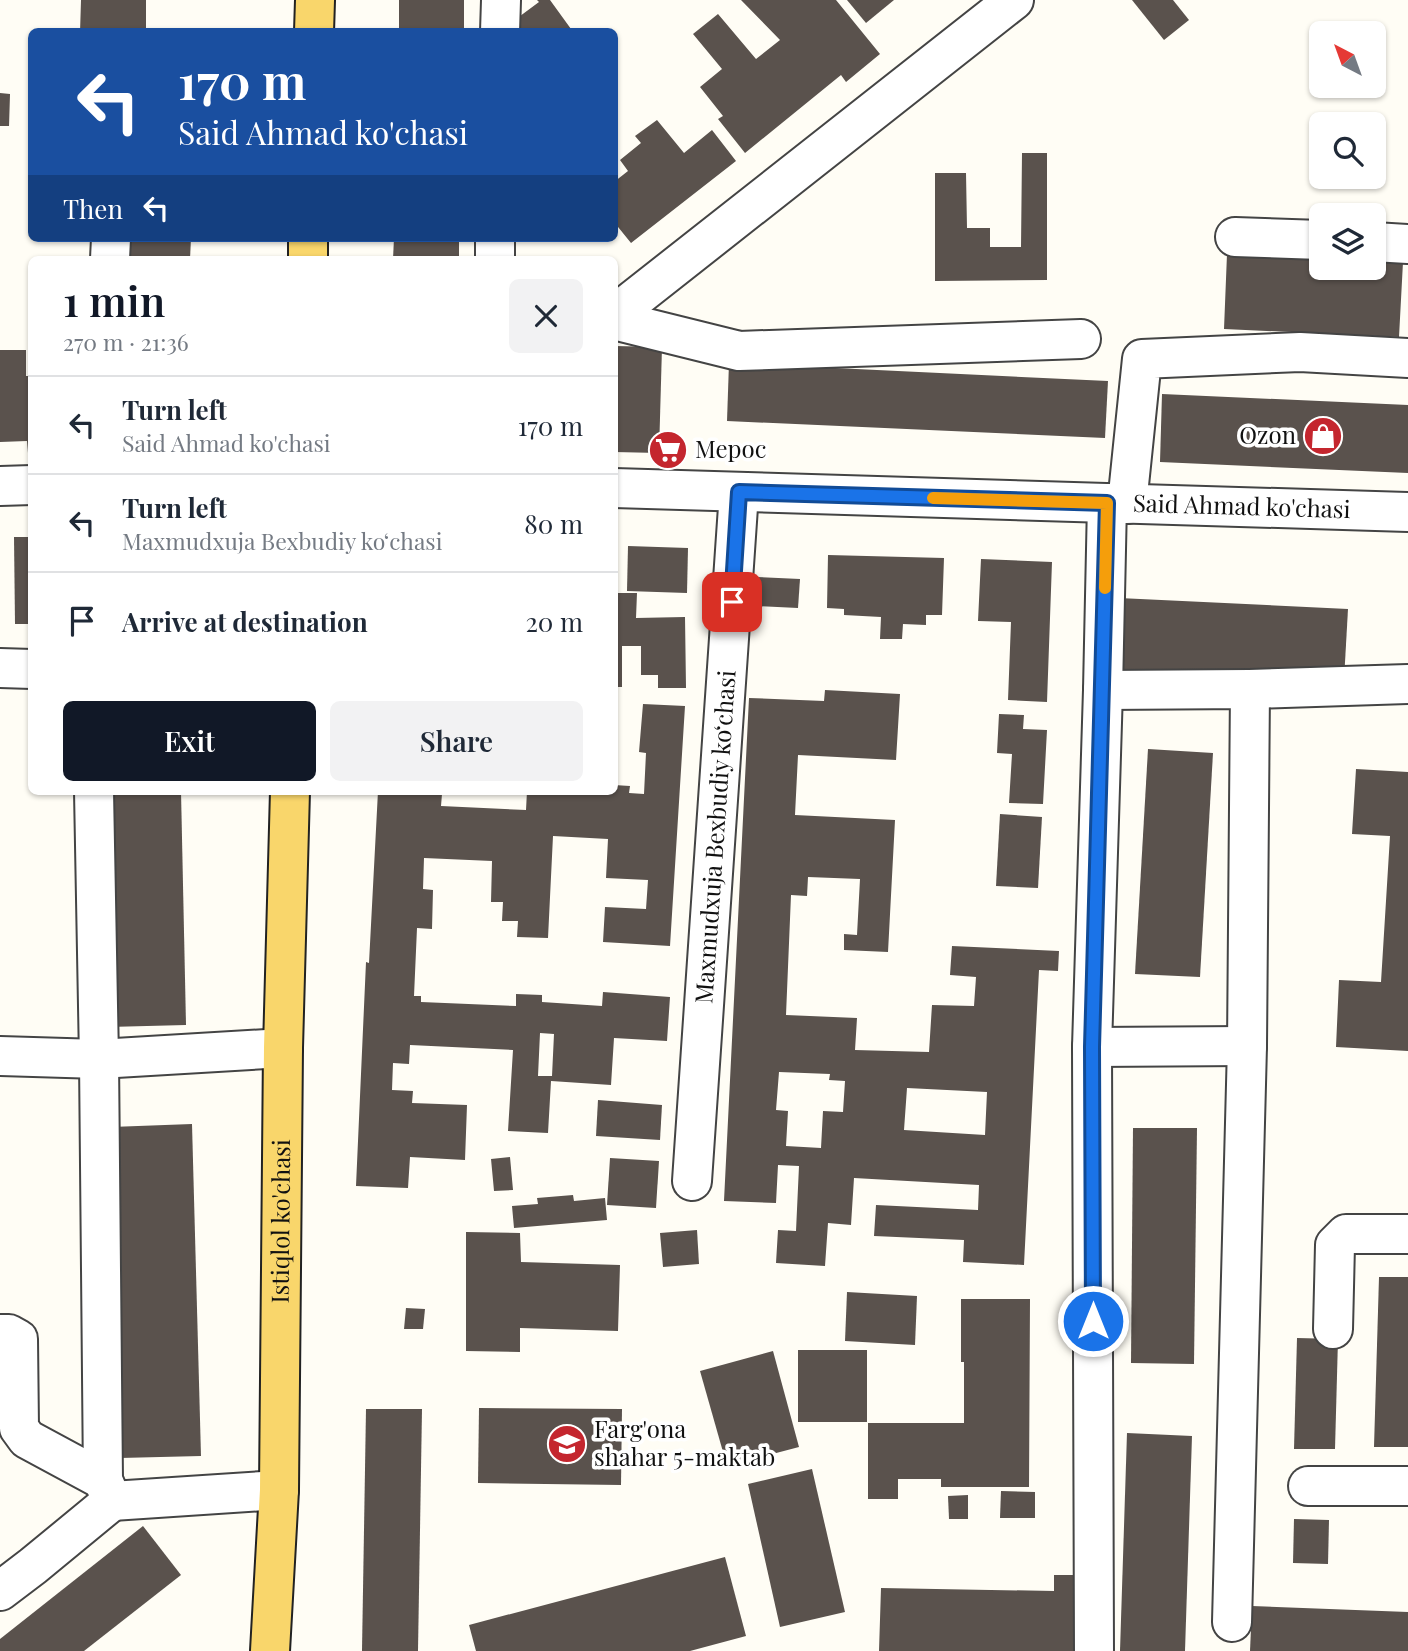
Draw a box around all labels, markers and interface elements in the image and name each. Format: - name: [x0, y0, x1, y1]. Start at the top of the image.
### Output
- north arrow: [1309, 21, 1386, 98]
- map controls: [1309, 21, 1386, 280]
- text: 170 m: [178, 47, 306, 112]
- icon: left: [63, 56, 154, 147]
- text: Said Ahmad ko'chasi: [178, 110, 468, 153]
- button: search: [1309, 112, 1386, 189]
- icon: left: [137, 189, 175, 227]
- text: Then: [63, 191, 123, 226]
- button: layers: [1309, 203, 1386, 280]
- text: 1 min: [63, 272, 165, 328]
- button: close: [509, 279, 583, 353]
- text: 270 m · 21:36: [63, 326, 189, 357]
- text: Turn left: [122, 392, 227, 427]
- icon: left: [63, 406, 101, 444]
- text: 170 m: [518, 408, 583, 443]
- shop icon: Ozon: [1302, 415, 1344, 457]
- place label: Ozon: [1239, 418, 1296, 450]
- text: Said Ahmad ko'chasi: [122, 427, 331, 458]
- supermarket icon: Мерос: [647, 429, 689, 471]
- place label: Мерос: [695, 432, 766, 464]
- street label: Said Ahmad ko'chasi: [1132, 486, 1351, 524]
- text: Turn left: [122, 490, 227, 525]
- icon: left: [63, 504, 101, 542]
- text: 80 m: [524, 506, 583, 541]
- text: Maxmudxuja Bexbudiy koʻchasi: [122, 525, 442, 556]
- pin: [702, 572, 762, 632]
- icon: arrive: [713, 583, 751, 621]
- icon: arrive: [63, 602, 101, 640]
- text: Arrive at destination: [122, 604, 368, 639]
- text: 20 m: [525, 604, 583, 639]
- street label: Maxmudxuja Bexbudiy koʻchasi: [686, 669, 742, 1005]
- button: Exit: [63, 701, 316, 781]
- button: Share: [330, 701, 583, 781]
- street label: Istiqlol ko'chasi: [263, 1139, 296, 1304]
- position arrow: [1056, 1284, 1130, 1358]
- place label: Farg'ona shahar 5-maktab: [594, 1412, 775, 1472]
- school or university icon: Farg'ona shahar 5-maktab: [546, 1423, 588, 1465]

